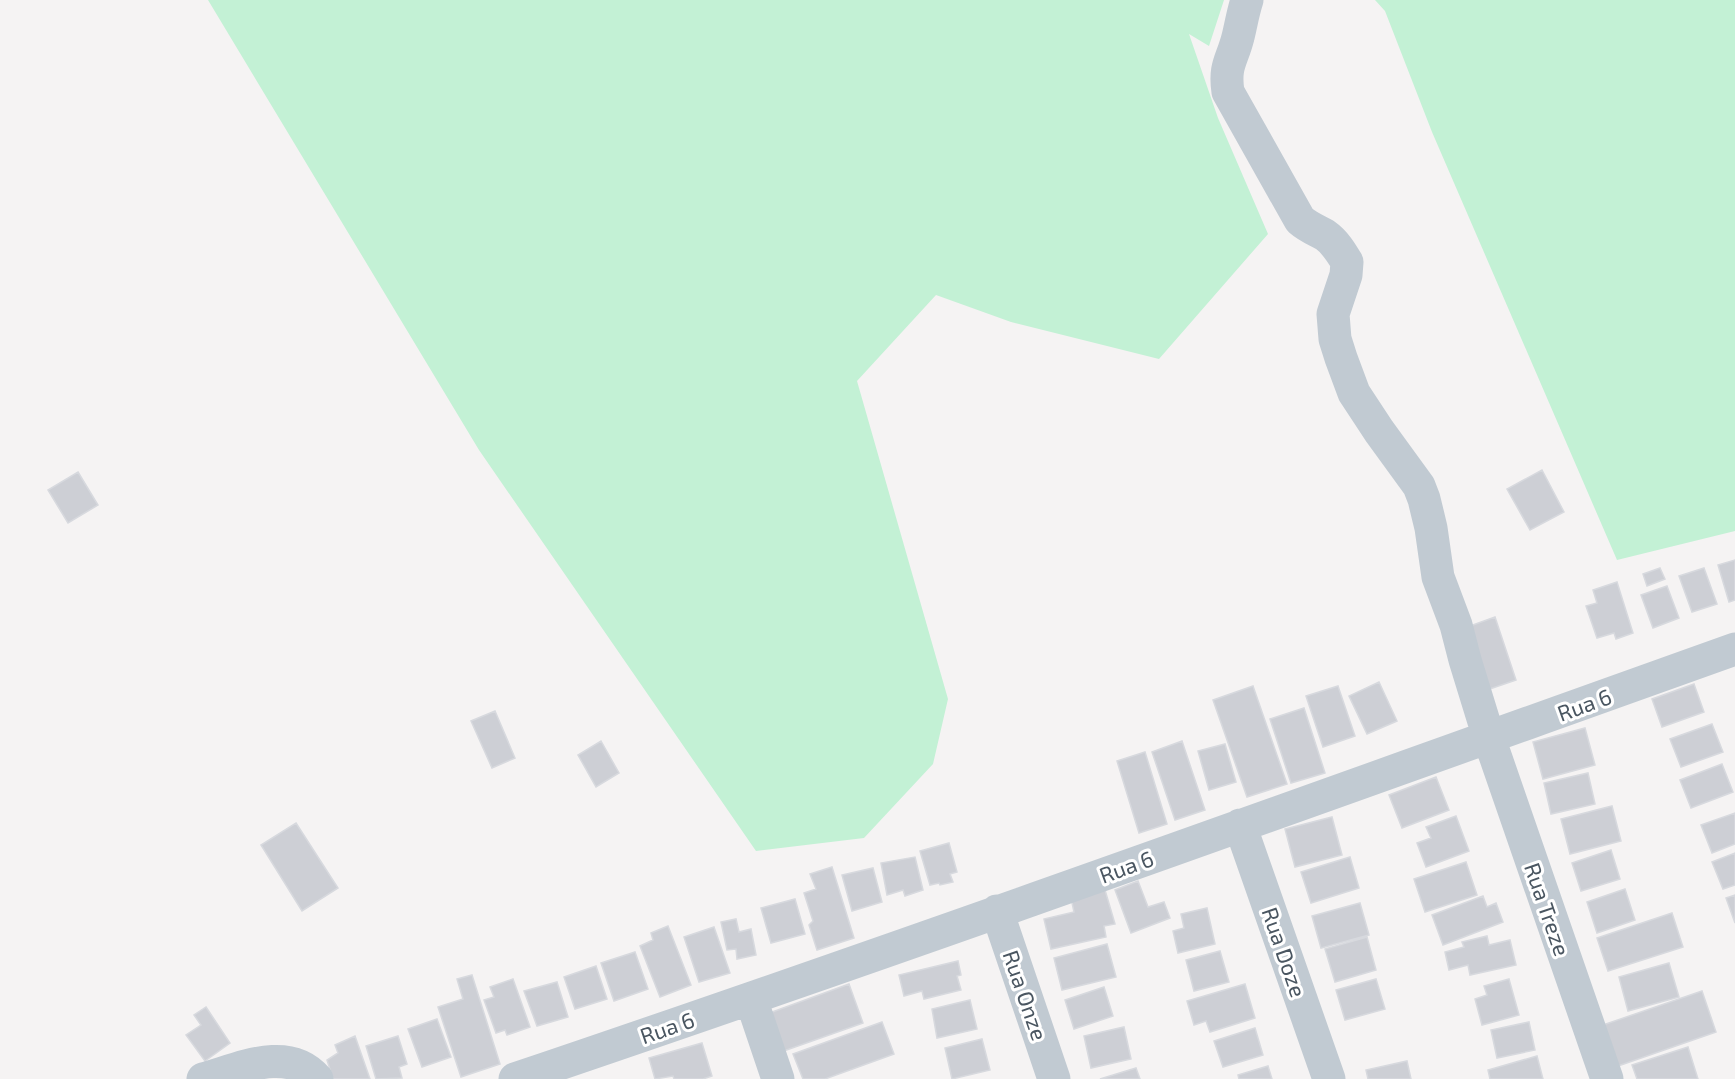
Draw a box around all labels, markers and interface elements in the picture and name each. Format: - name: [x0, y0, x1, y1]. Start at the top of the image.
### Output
- street label: Rua 6: [1553, 682, 1615, 726]
- street label: Rua 6: [1095, 844, 1157, 888]
- street label: Rua Treze: [1520, 859, 1576, 959]
- street label: Rua Doze: [1258, 904, 1312, 1000]
- street label: Rua Onze: [998, 947, 1054, 1043]
- street label: Rua 6: [636, 1006, 698, 1048]

